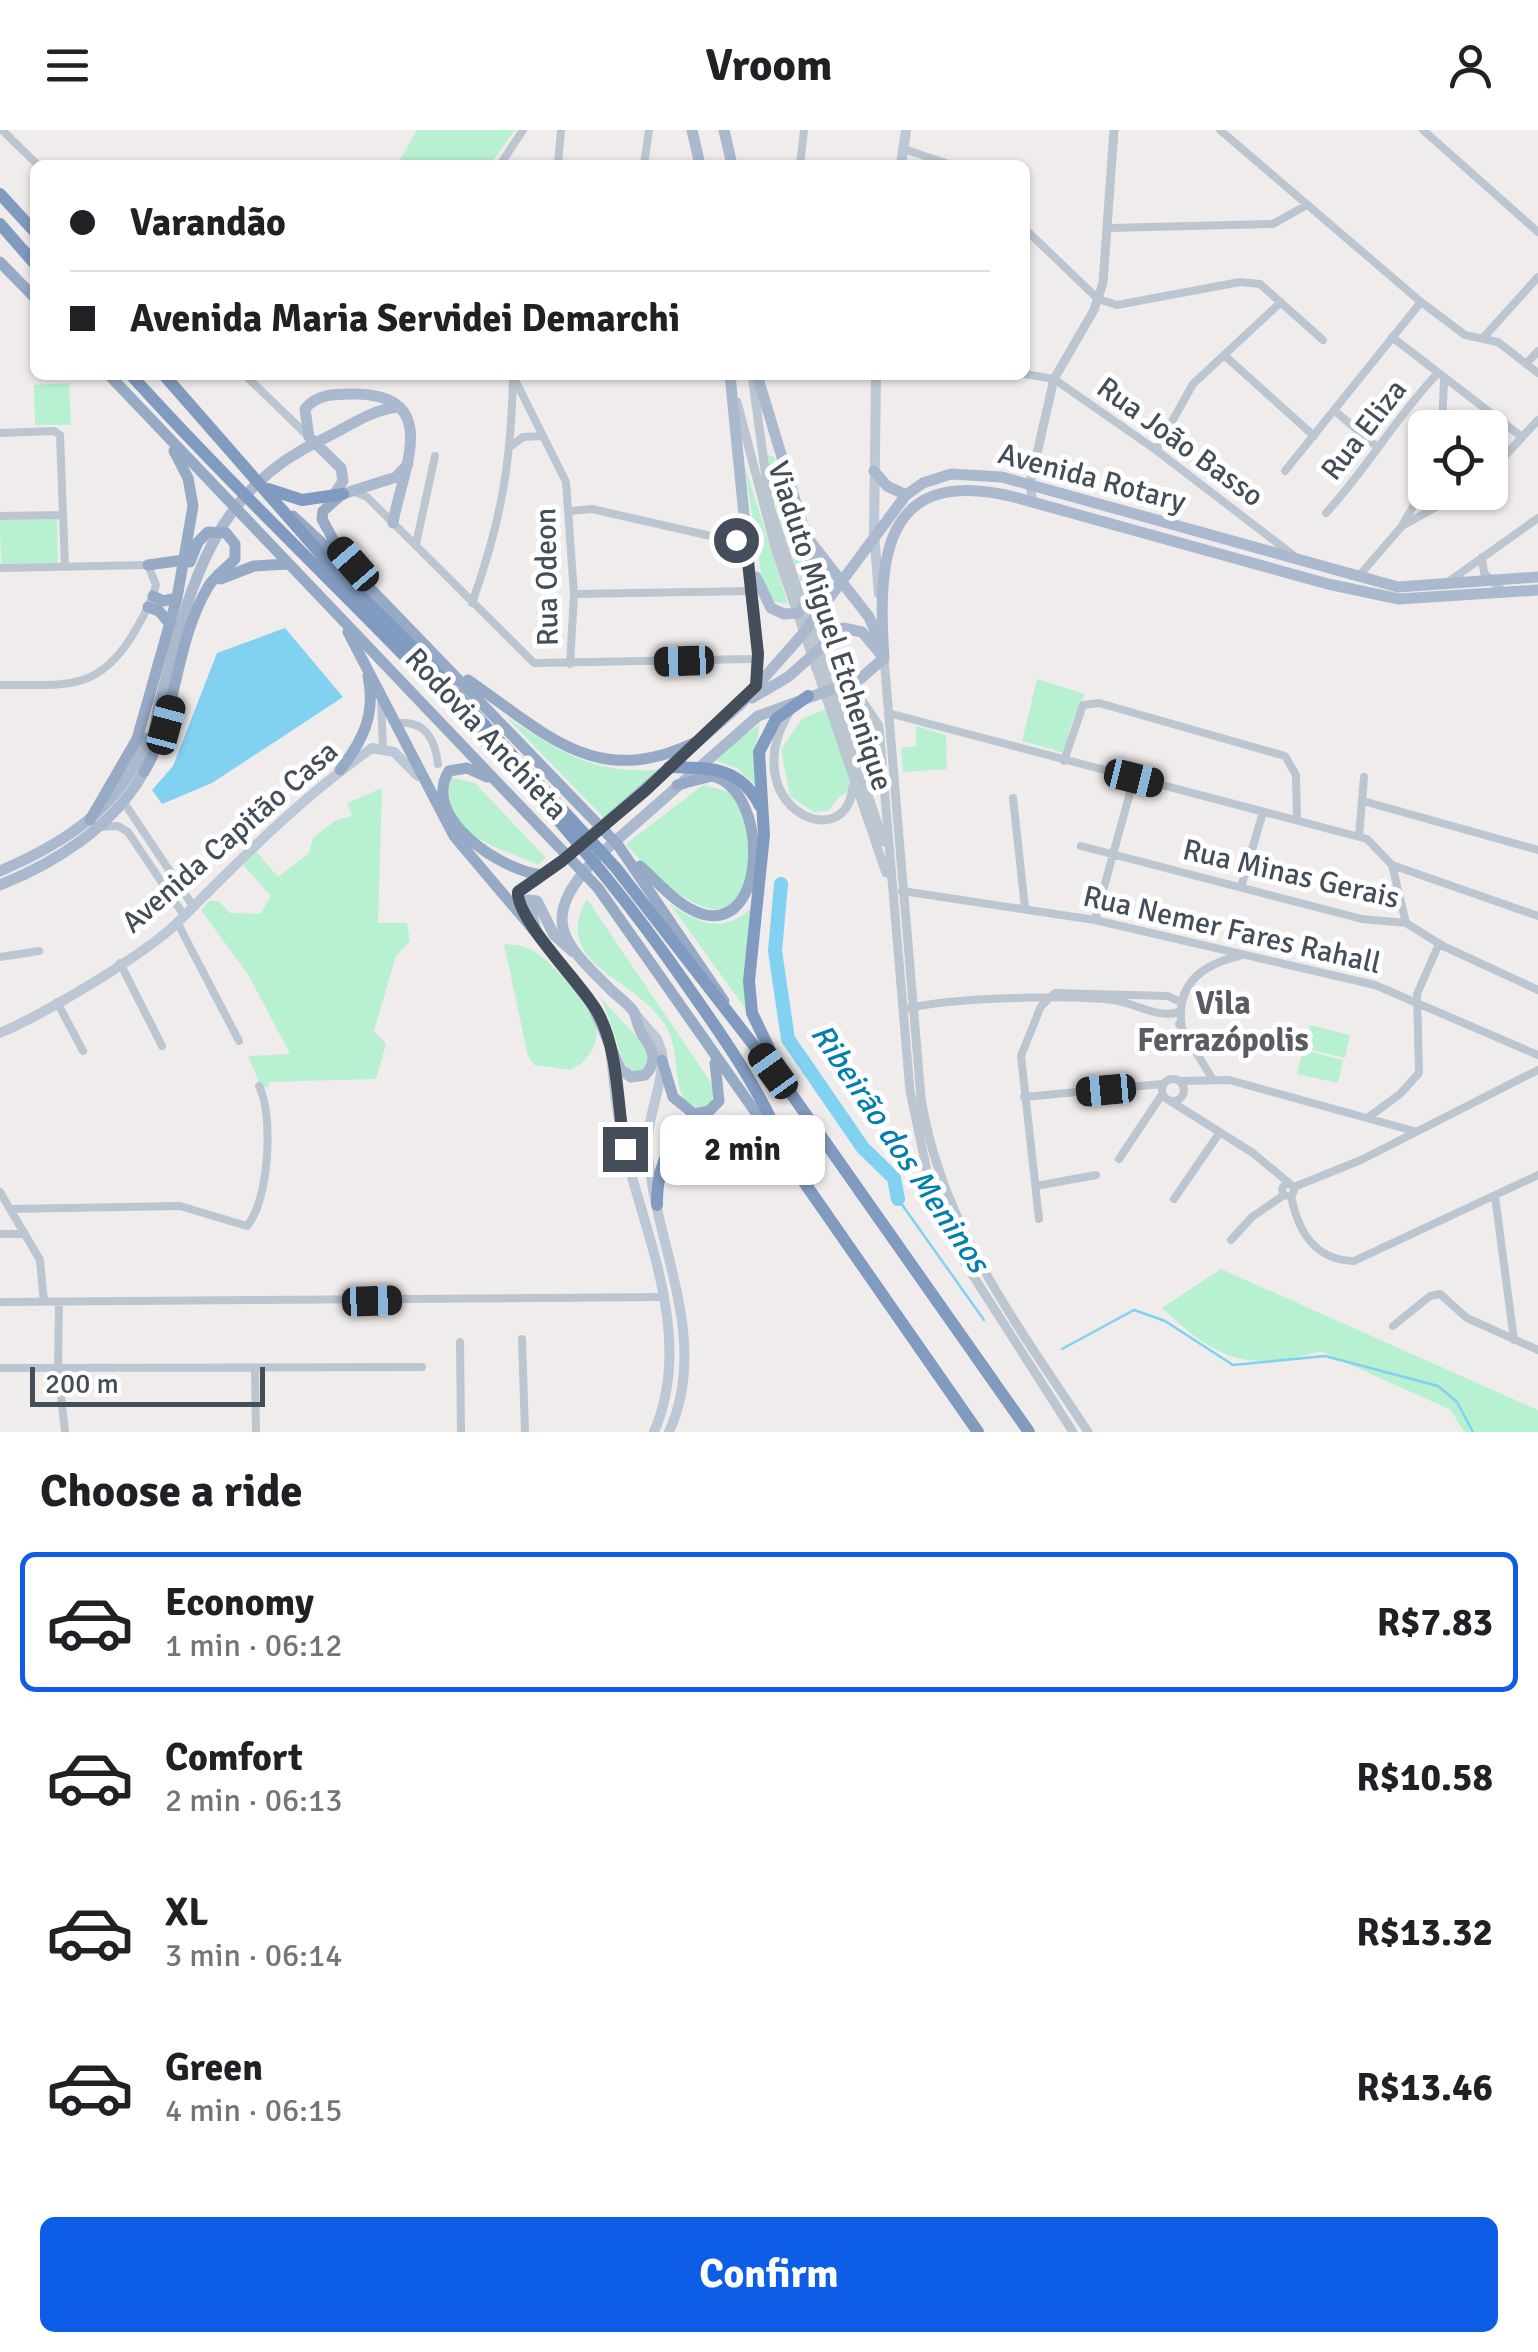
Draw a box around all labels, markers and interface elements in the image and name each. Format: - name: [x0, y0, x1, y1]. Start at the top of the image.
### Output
- icon: menu: [40, 38, 95, 93]
- text: Vroom: [706, 38, 832, 93]
- icon: person: [1443, 38, 1498, 93]
- text: Varandão: [130, 199, 286, 246]
- text: Avenida Maria Servidei Demarchi: [130, 295, 680, 342]
- street label: Rua João Basso: [1089, 369, 1271, 515]
- street label: Rua Eliza: [1313, 372, 1415, 488]
- map controls: [1408, 410, 1508, 510]
- button: locate: [1408, 410, 1508, 510]
- street label: Avenida Rotary: [994, 435, 1190, 521]
- street label: Viaduto Miguel Etchenique: [759, 457, 901, 795]
- street label: Rua Odeon: [527, 508, 567, 646]
- route start: [714, 518, 759, 563]
- car: [322, 532, 384, 596]
- street label: Rodovia Anchieta: [397, 640, 575, 828]
- car: [653, 645, 715, 677]
- car: [144, 692, 188, 758]
- street label: Avenida Capitão Casa: [114, 733, 346, 941]
- car: [1101, 756, 1167, 800]
- street label: Rua Minas Gerais: [1179, 831, 1403, 917]
- street label: Rua Nemer Fares Rahall: [1080, 878, 1384, 982]
- district label: Vila Ferrazópolis: [1137, 984, 1309, 1060]
- water label: Ribeirão dos Meninos: [802, 1016, 999, 1282]
- car: [743, 1038, 803, 1104]
- car: [1075, 1072, 1137, 1108]
- callout: 2 min: [660, 1114, 825, 1184]
- route end: [603, 1127, 648, 1172]
- text: 2 min: [704, 1130, 781, 1169]
- car: [341, 1285, 403, 1317]
- scale bar: [30, 1362, 265, 1406]
- text: 200 m: [45, 1367, 119, 1401]
- text: Choose a ride: [40, 1464, 303, 1519]
- icon: car: [45, 1577, 135, 1667]
- text: Economy: [165, 1579, 314, 1626]
- text: R$7.83: [1377, 1599, 1493, 1646]
- text: 1 min · 06:12: [165, 1626, 343, 1665]
- icon: car: [45, 1732, 135, 1822]
- text: Comfort: [165, 1734, 303, 1781]
- text: R$10.58: [1356, 1754, 1493, 1801]
- text: 2 min · 06:13: [165, 1781, 343, 1820]
- icon: car: [45, 1887, 135, 1977]
- text: XL: [165, 1889, 208, 1936]
- text: R$13.32: [1356, 1909, 1493, 1956]
- text: 3 min · 06:14: [165, 1936, 343, 1975]
- icon: car: [45, 2042, 135, 2132]
- text: Green: [165, 2044, 263, 2091]
- text: R$13.46: [1356, 2064, 1493, 2111]
- text: 4 min · 06:15: [165, 2091, 343, 2130]
- button: Confirm: [40, 2217, 1498, 2332]

